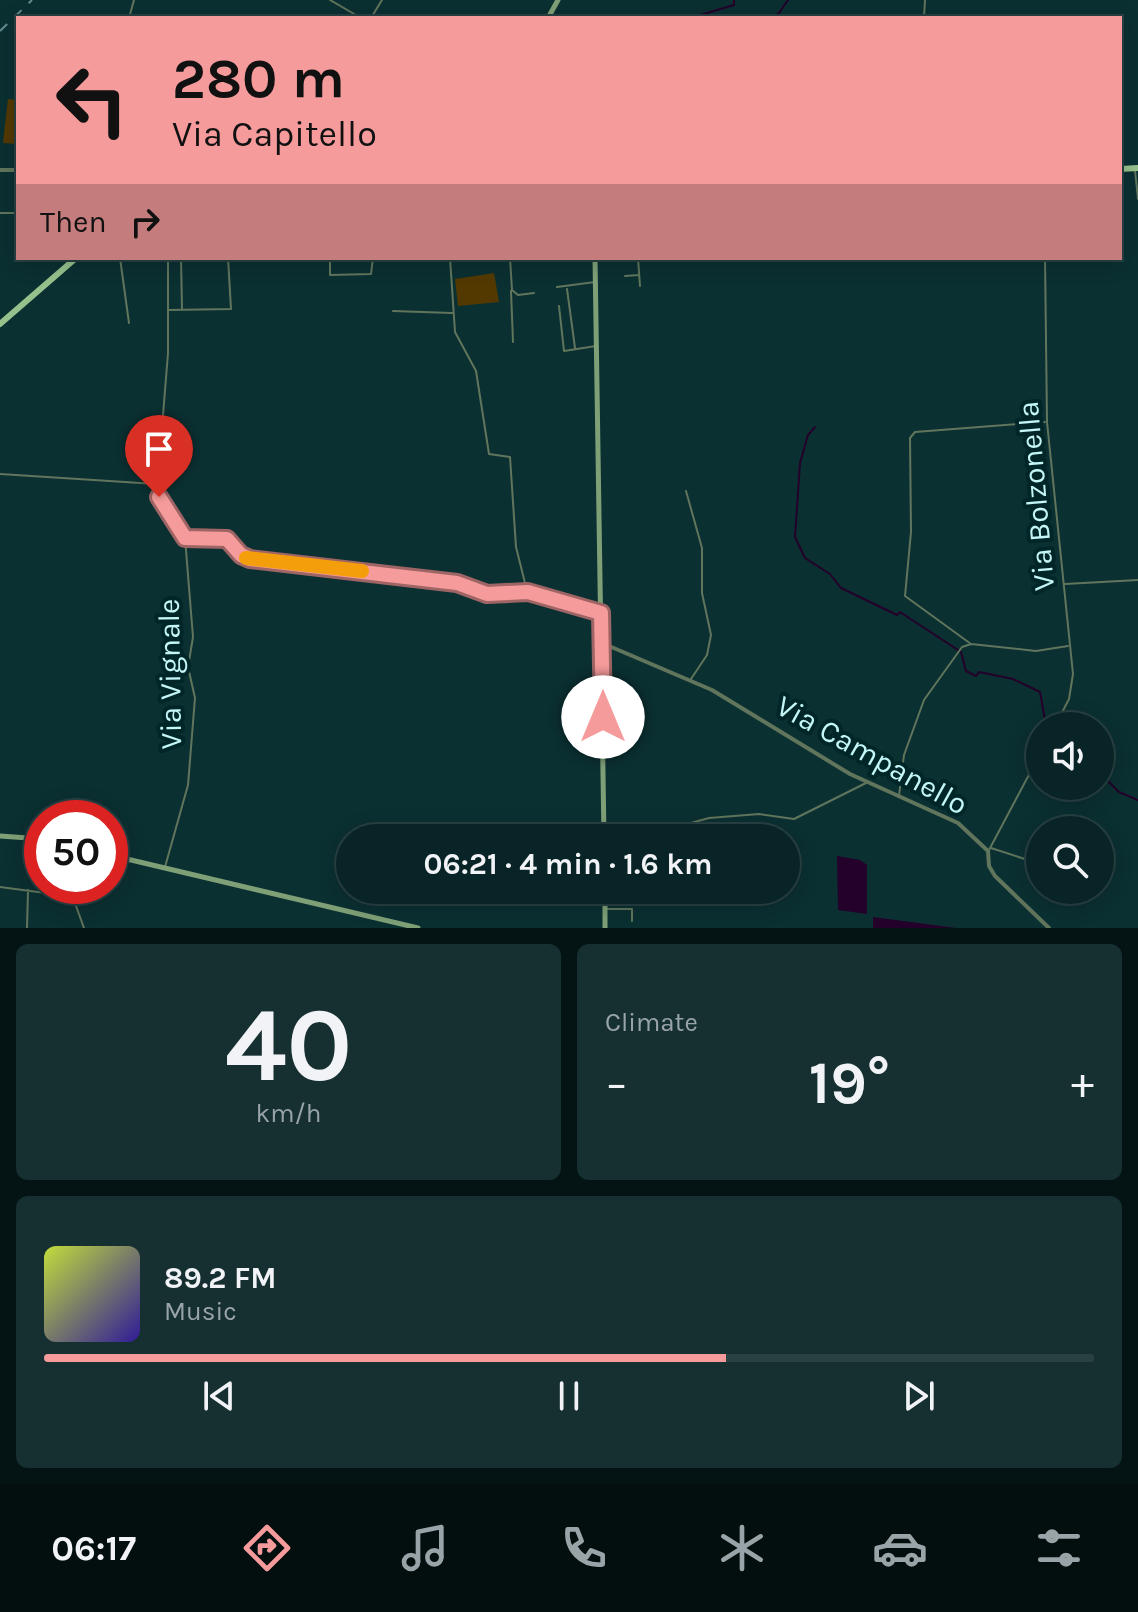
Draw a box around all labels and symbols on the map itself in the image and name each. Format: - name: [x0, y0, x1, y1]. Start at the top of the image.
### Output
- street label: Via Bolzonella: [1010, 400, 1062, 592]
- pin: [125, 415, 193, 497]
- street label: Via Vignale: [151, 598, 189, 750]
- position arrow: [561, 675, 645, 759]
- street label: Via Campanello: [770, 688, 974, 822]
- speed limit sign: 50: [24, 800, 128, 904]

